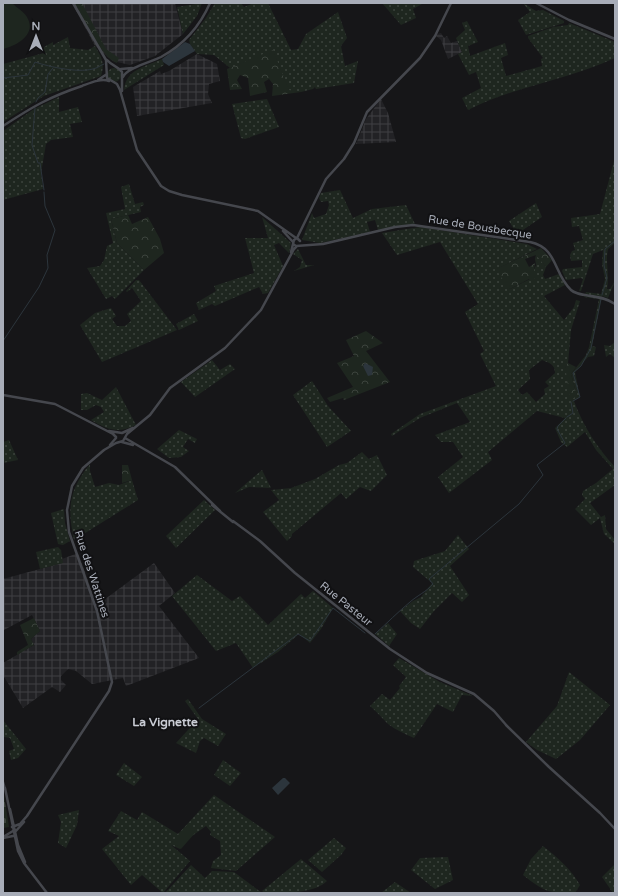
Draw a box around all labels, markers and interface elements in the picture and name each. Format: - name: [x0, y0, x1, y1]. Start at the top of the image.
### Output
- north arrow: [16, 16, 56, 56]
- text: N: [32, 20, 40, 33]
- street label: Rue de Bousbecque: [427, 212, 533, 242]
- street label: Rue des Wattines: [72, 529, 112, 619]
- street label: Rue Pasteur: [317, 579, 375, 629]
- district label: La Vignette: [132, 715, 198, 730]

